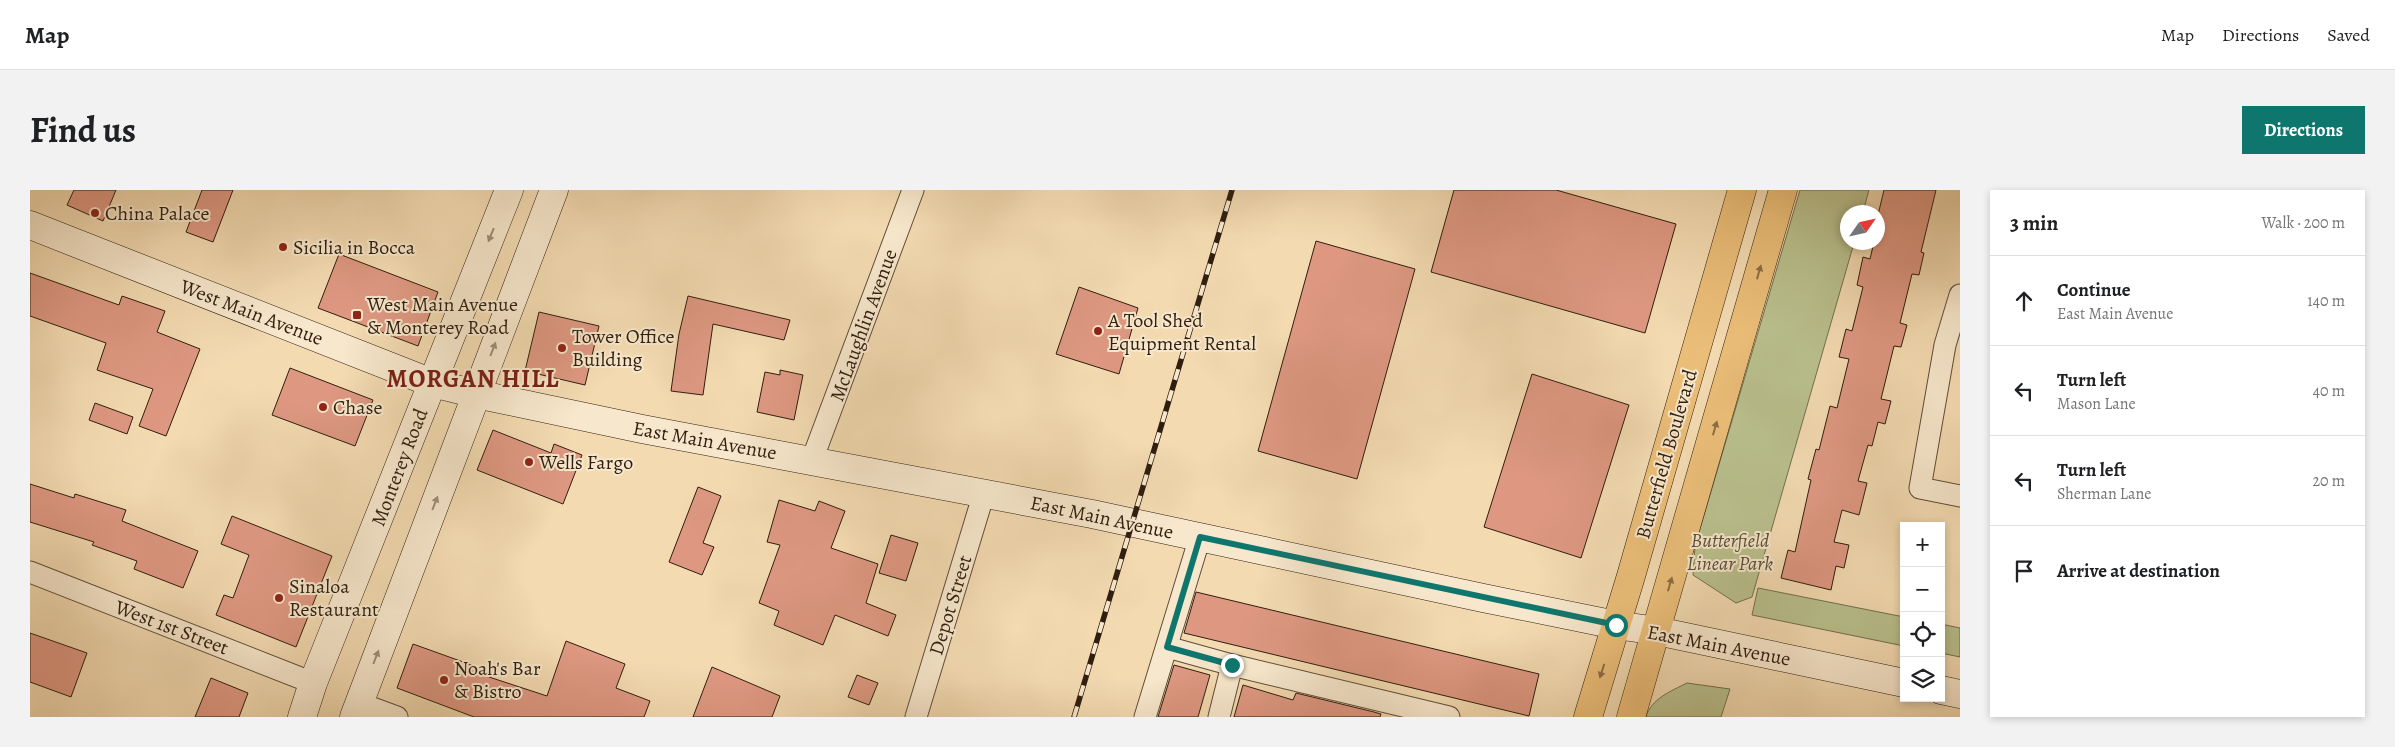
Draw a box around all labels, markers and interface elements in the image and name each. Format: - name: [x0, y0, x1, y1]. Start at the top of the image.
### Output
- text: Map: [25, 19, 69, 51]
- text: Map: [2161, 23, 2194, 47]
- text: Directions: [2222, 23, 2299, 47]
- text: Saved: [2327, 23, 2370, 47]
- text: Find us: [30, 106, 136, 154]
- button: Directions: [2242, 106, 2365, 154]
- place label: China Palace: [105, 200, 209, 227]
- north arrow: [1840, 205, 1885, 250]
- marker: China Palace: [89, 207, 101, 219]
- text: 3 min: [2010, 209, 2058, 237]
- text: Walk · 200 m: [2261, 212, 2345, 234]
- one-way arrow: [486, 228, 494, 242]
- place label: Sicilia in Bocca: [293, 234, 416, 261]
- marker: Sicilia in Bocca: [277, 241, 289, 253]
- street label: McLaughlin Avenue: [823, 245, 904, 405]
- one-way arrow: [1756, 264, 1764, 279]
- street label: West Main Avenue: [176, 272, 327, 352]
- text: Continue: [2057, 277, 2131, 303]
- icon: ahead: [2010, 287, 2038, 315]
- text: 140 m: [2307, 290, 2345, 312]
- place label: West Main Avenue & Monterey Road: [366, 291, 518, 341]
- text: East Main Avenue: [2057, 303, 2173, 325]
- place label: A Tool Shed Equipment Rental: [1107, 307, 1256, 357]
- marker: West Main Avenue & Monterey Road: [351, 309, 363, 321]
- place label: Tower Office Building: [572, 323, 674, 373]
- marker: A Tool Shed Equipment Rental: [1092, 325, 1104, 337]
- one-way arrow: [489, 341, 497, 356]
- marker: Tower Office Building: [556, 342, 568, 354]
- district label: MORGAN HILL: [387, 362, 559, 396]
- street label: Butterfield Boulevard: [1629, 366, 1704, 542]
- text: Turn left: [2057, 367, 2126, 393]
- icon: left: [2010, 377, 2038, 405]
- text: 40 m: [2313, 380, 2345, 402]
- text: Mason Lane: [2057, 393, 2136, 415]
- place label: Chase: [333, 394, 383, 421]
- marker: Chase: [317, 401, 329, 413]
- street label: Monterey Road: [365, 404, 434, 530]
- street label: East Main Avenue: [631, 415, 779, 466]
- one-way arrow: [1711, 421, 1719, 436]
- place label: Wells Fargo: [538, 449, 633, 476]
- marker: Wells Fargo: [523, 456, 535, 468]
- text: Turn left: [2057, 457, 2126, 483]
- icon: left: [2010, 467, 2038, 495]
- text: 20 m: [2312, 470, 2345, 492]
- text: Sherman Lane: [2057, 483, 2151, 505]
- street label: East Main Avenue: [1028, 489, 1176, 546]
- one-way arrow: [431, 495, 439, 510]
- map controls: [1900, 522, 1945, 702]
- button: +: [1900, 522, 1945, 567]
- park label: Butterfield Linear Park: [1687, 527, 1773, 577]
- street label: Depot Street: [922, 551, 979, 658]
- icon: arrive: [2010, 557, 2038, 585]
- text: Arrive at destination: [2057, 558, 2220, 584]
- button: −: [1900, 567, 1945, 612]
- place label: Sinaloa Restaurant: [289, 573, 379, 623]
- one-way arrow: [1667, 577, 1675, 592]
- marker: Sinaloa Restaurant: [273, 592, 285, 604]
- street label: West 1st Street: [110, 593, 233, 662]
- button: locate: [1900, 612, 1945, 657]
- route start: [1605, 614, 1628, 637]
- street label: East Main Avenue: [1645, 618, 1793, 673]
- one-way arrow: [373, 650, 381, 664]
- route end: [1221, 654, 1244, 677]
- place label: Noah's Bar & Bistro: [454, 655, 541, 705]
- button: layers: [1900, 657, 1945, 702]
- one-way arrow: [1597, 664, 1605, 679]
- marker: Noah's Bar & Bistro: [438, 674, 450, 686]

